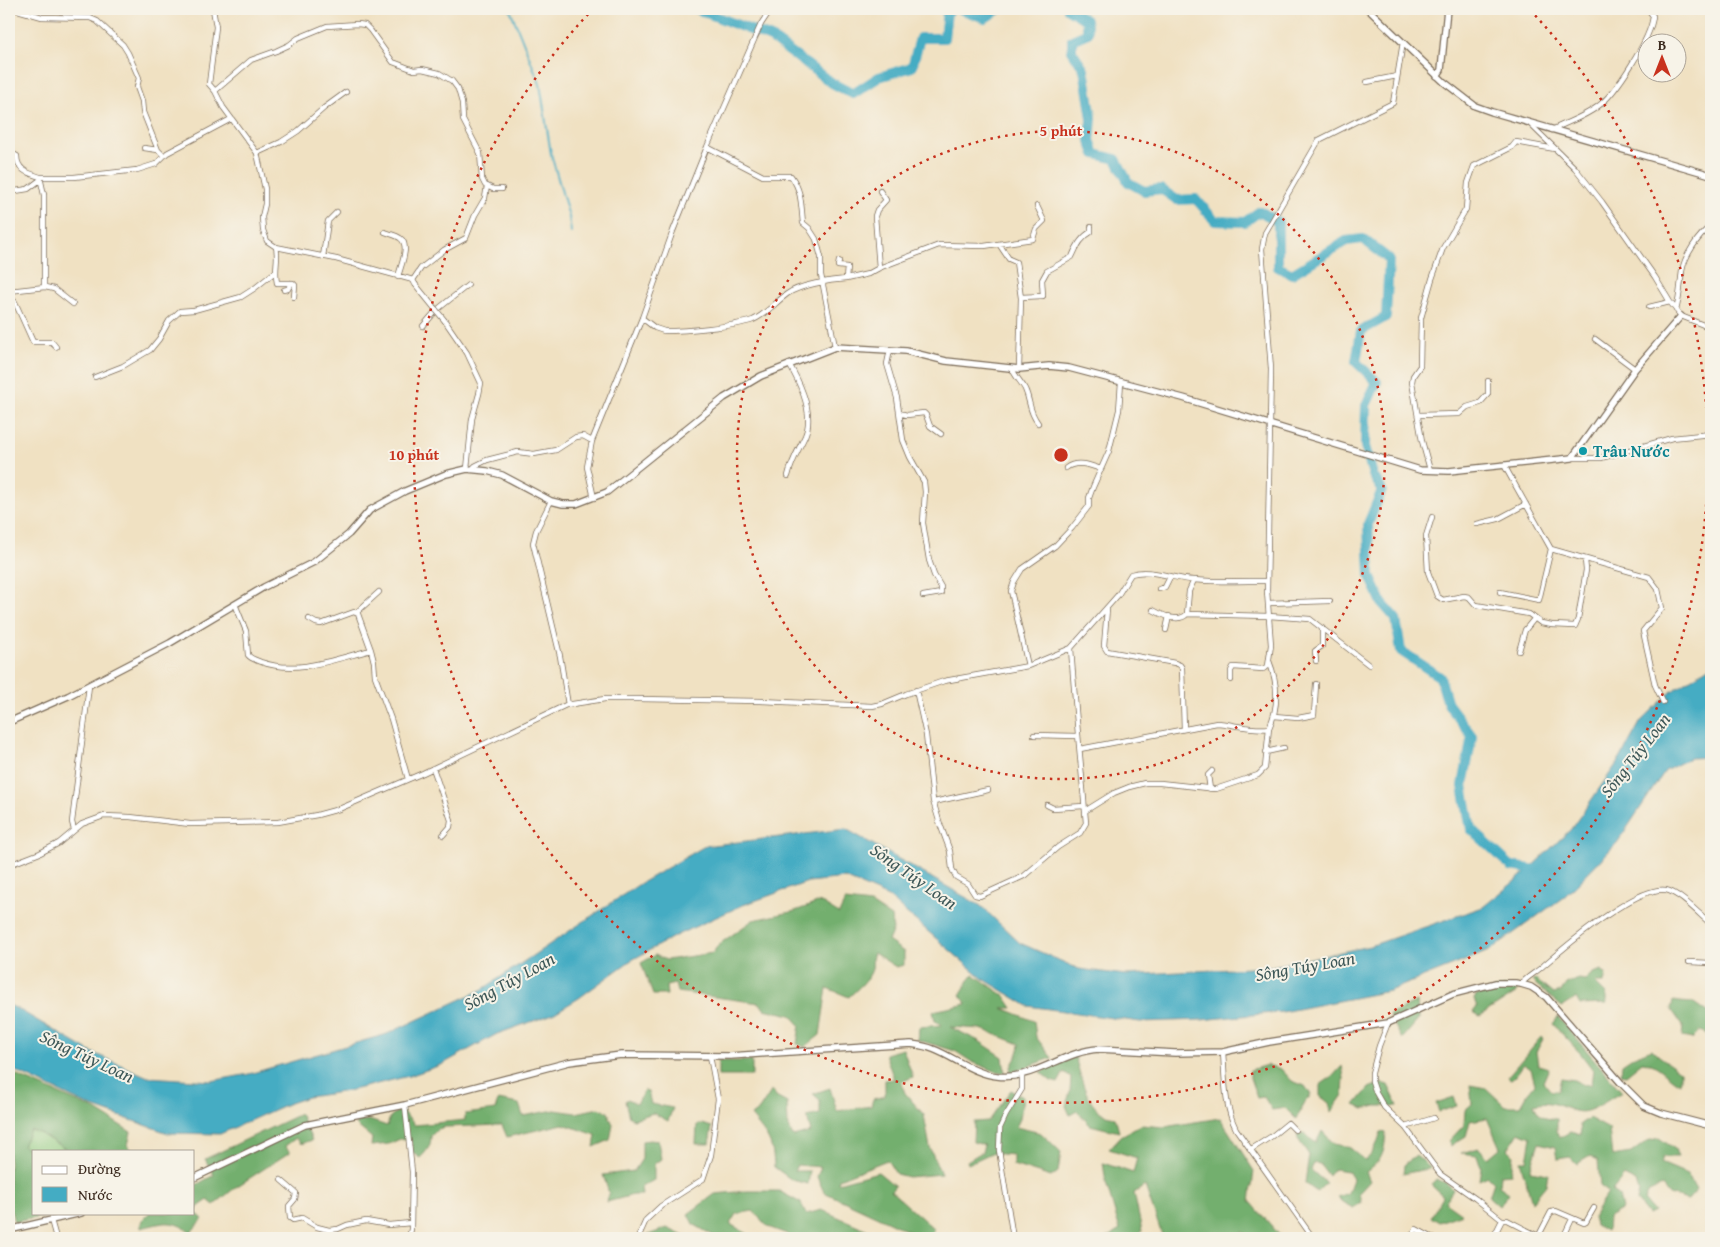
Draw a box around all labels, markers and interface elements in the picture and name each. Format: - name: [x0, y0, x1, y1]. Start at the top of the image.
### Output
- north arrow: [1638, 32, 1688, 82]
- text: B: [1658, 35, 1666, 55]
- text: 5 phút: [1040, 120, 1083, 141]
- place label: Trâu Nước: [1593, 439, 1670, 463]
- text: 10 phút: [389, 444, 440, 465]
- marker: Trâu Nước: [1577, 445, 1589, 457]
- centre of rings: [1052, 446, 1070, 464]
- water label: Sông Túy Loan: [1593, 707, 1677, 803]
- water label: Sông Túy Loan: [865, 836, 963, 916]
- water label: Sông Túy Loan: [1253, 944, 1357, 988]
- water label: Sông Túy Loan: [458, 945, 560, 1017]
- water label: Sông Túy Loan: [36, 1022, 138, 1090]
- legend: [32, 1150, 195, 1214]
- text: Đường: [78, 1158, 121, 1179]
- text: Nước: [78, 1184, 113, 1205]

